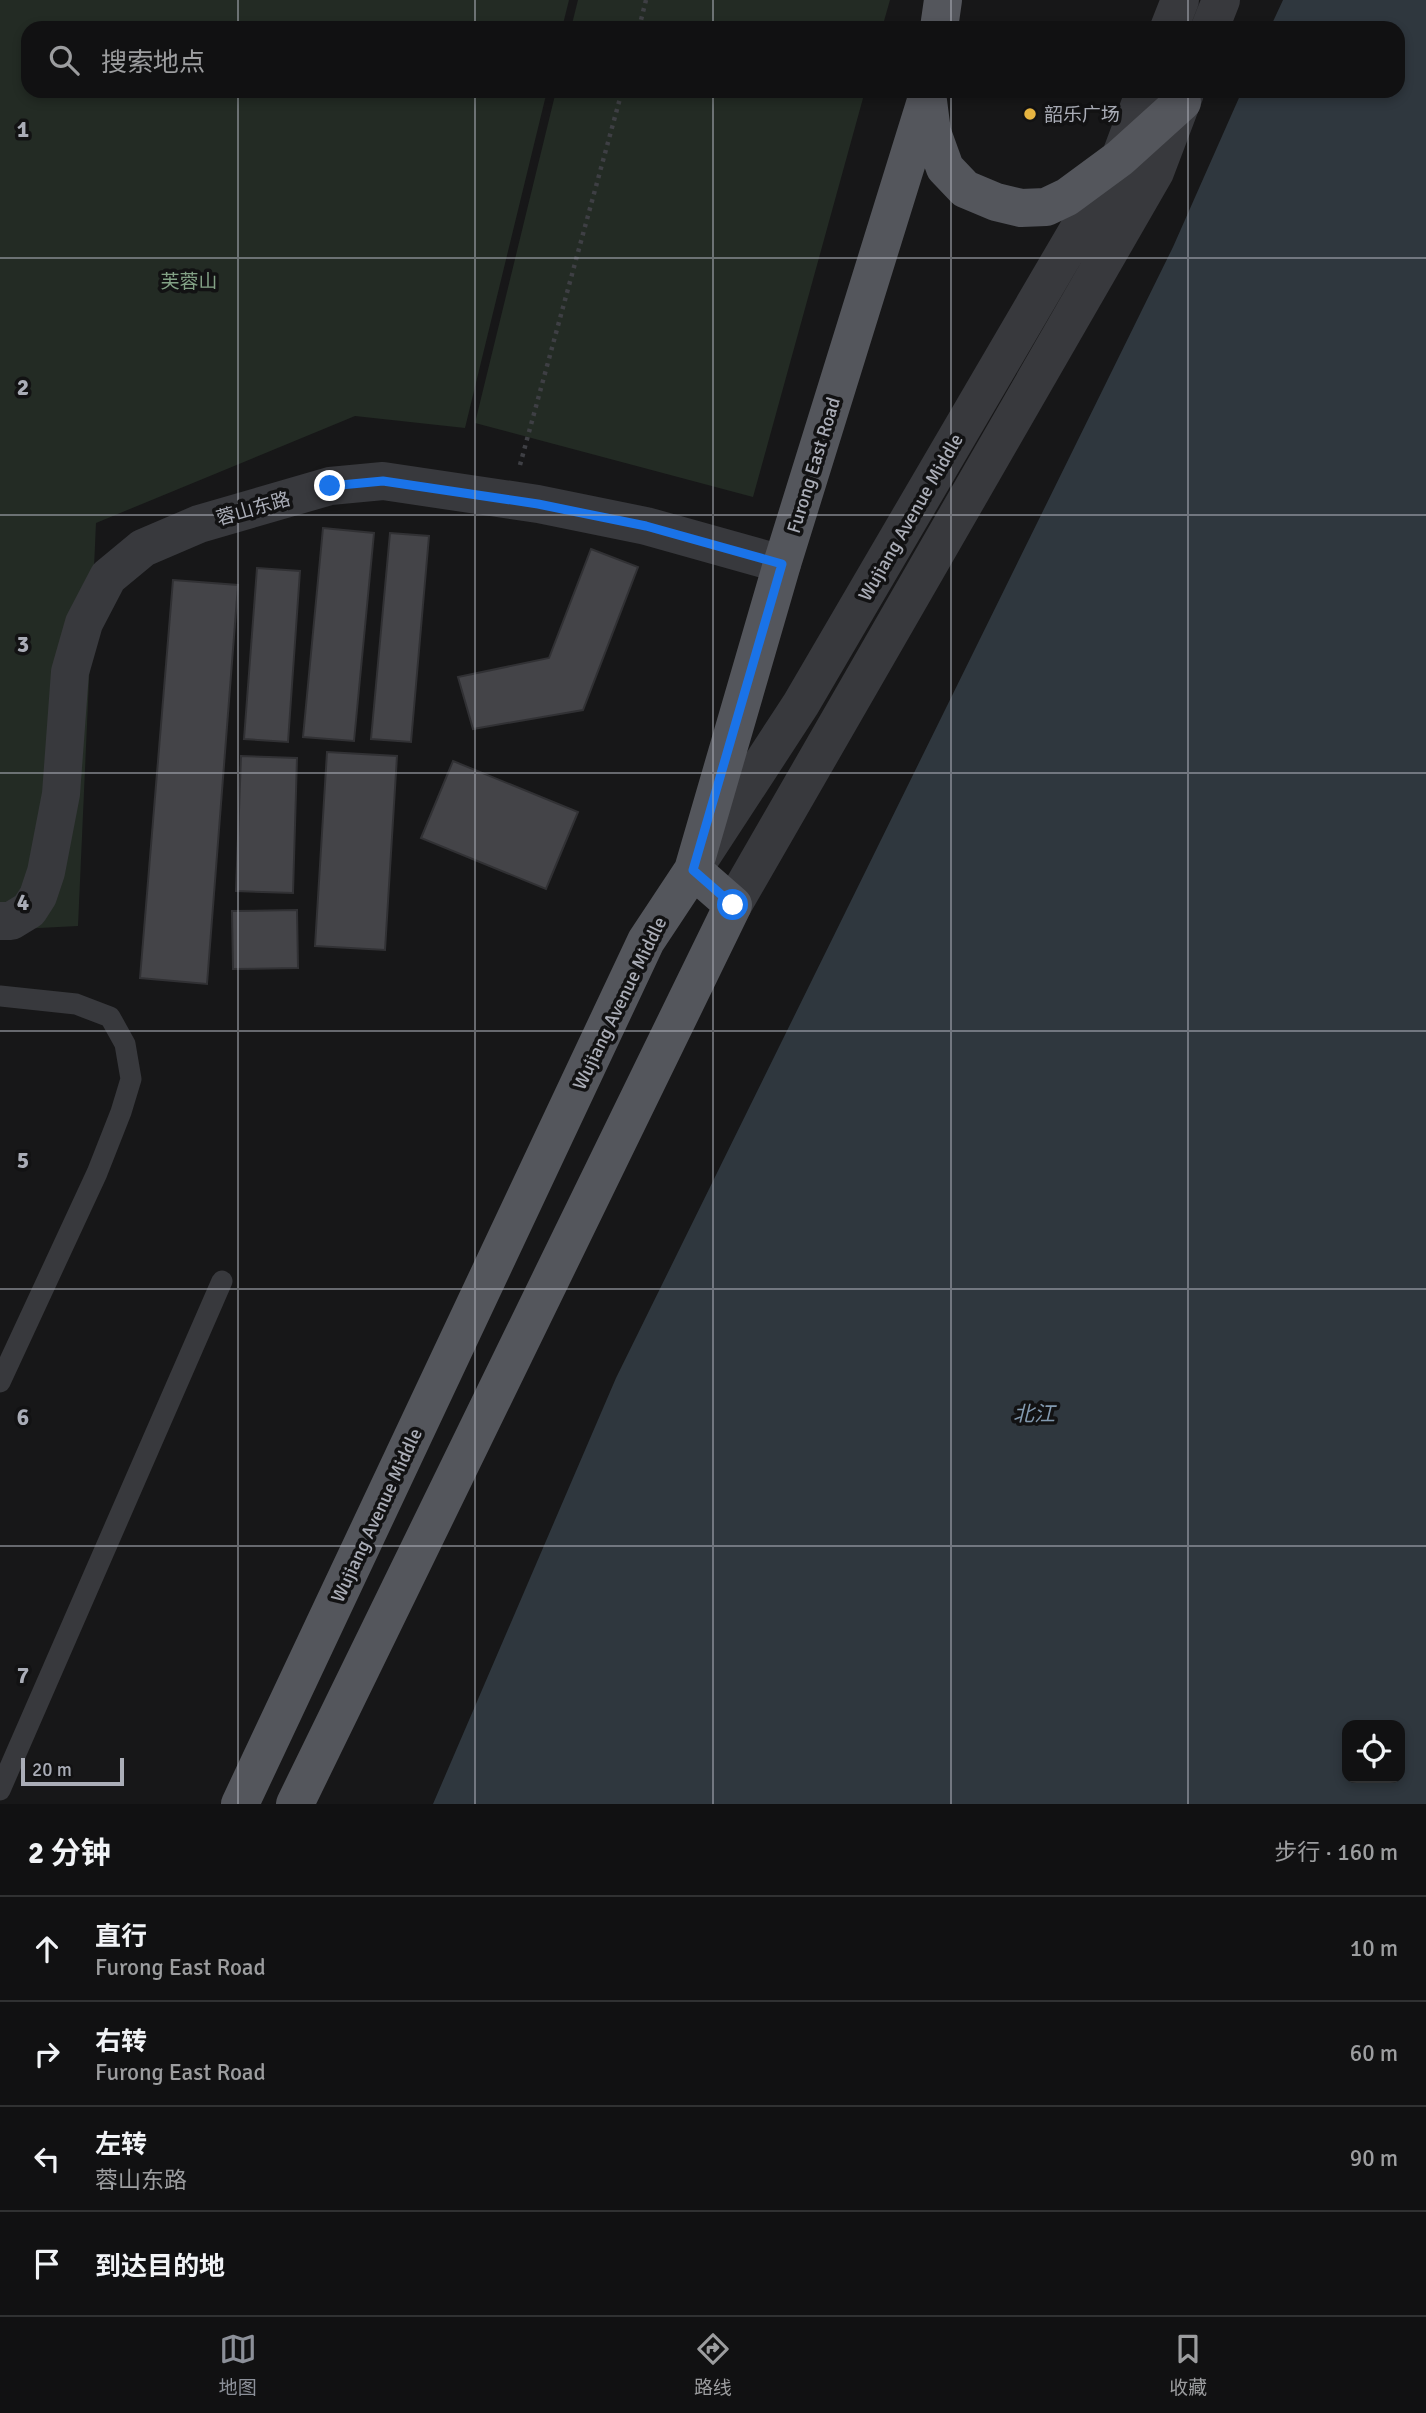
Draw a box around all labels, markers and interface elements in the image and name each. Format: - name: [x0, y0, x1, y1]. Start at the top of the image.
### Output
- search box: [21, 21, 1405, 98]
- icon: search: [45, 41, 83, 79]
- text: 搜索地点: [101, 47, 205, 79]
- place label: 韶乐广场: [1044, 103, 1120, 127]
- marker: 韶乐广场: [1022, 106, 1038, 122]
- text: 1: [17, 115, 29, 144]
- park label: 芙蓉山: [160, 270, 218, 294]
- text: 2: [17, 373, 29, 402]
- street label: Furong East Road: [782, 394, 846, 536]
- street label: Wujiang Avenue Middle: [853, 429, 969, 606]
- route end: [314, 470, 345, 501]
- street label: 蓉山东路: [213, 487, 293, 531]
- text: 3: [17, 630, 29, 659]
- text: 4: [17, 888, 29, 917]
- route start: [717, 889, 748, 920]
- street label: Wujiang Avenue Middle: [568, 913, 672, 1094]
- text: 5: [17, 1146, 29, 1175]
- water label: 北江: [1013, 1401, 1057, 1427]
- text: 6: [17, 1403, 29, 1432]
- street label: Wujiang Avenue Middle: [326, 1424, 428, 1606]
- text: 7: [17, 1661, 29, 1690]
- map controls: [1342, 1720, 1405, 1783]
- button: locate: [1342, 1720, 1405, 1783]
- scale bar: [21, 1755, 124, 1787]
- text: 20 m: [32, 1758, 72, 1782]
- text: 2 分钟: [28, 1835, 111, 1872]
- text: 步行 · 160 m: [1274, 1838, 1398, 1867]
- text: 直行: [95, 1921, 147, 1953]
- icon: ahead: [28, 1930, 66, 1968]
- text: 10 m: [1350, 1934, 1398, 1963]
- text: Furong East Road: [95, 1953, 266, 1982]
- text: 右转: [95, 2026, 147, 2058]
- icon: right: [28, 2035, 66, 2073]
- text: 60 m: [1350, 2039, 1398, 2068]
- text: Furong East Road: [95, 2058, 266, 2087]
- text: 左转: [95, 2129, 147, 2161]
- icon: left: [28, 2140, 66, 2178]
- text: 90 m: [1350, 2144, 1398, 2173]
- text: 蓉山东路: [95, 2166, 187, 2195]
- icon: arrive: [28, 2245, 66, 2283]
- text: 到达目的地: [95, 2251, 225, 2283]
- tab: 地图: [219, 2330, 257, 2400]
- tab: 路线: [694, 2330, 732, 2400]
- tab: 收藏: [1169, 2330, 1207, 2400]

